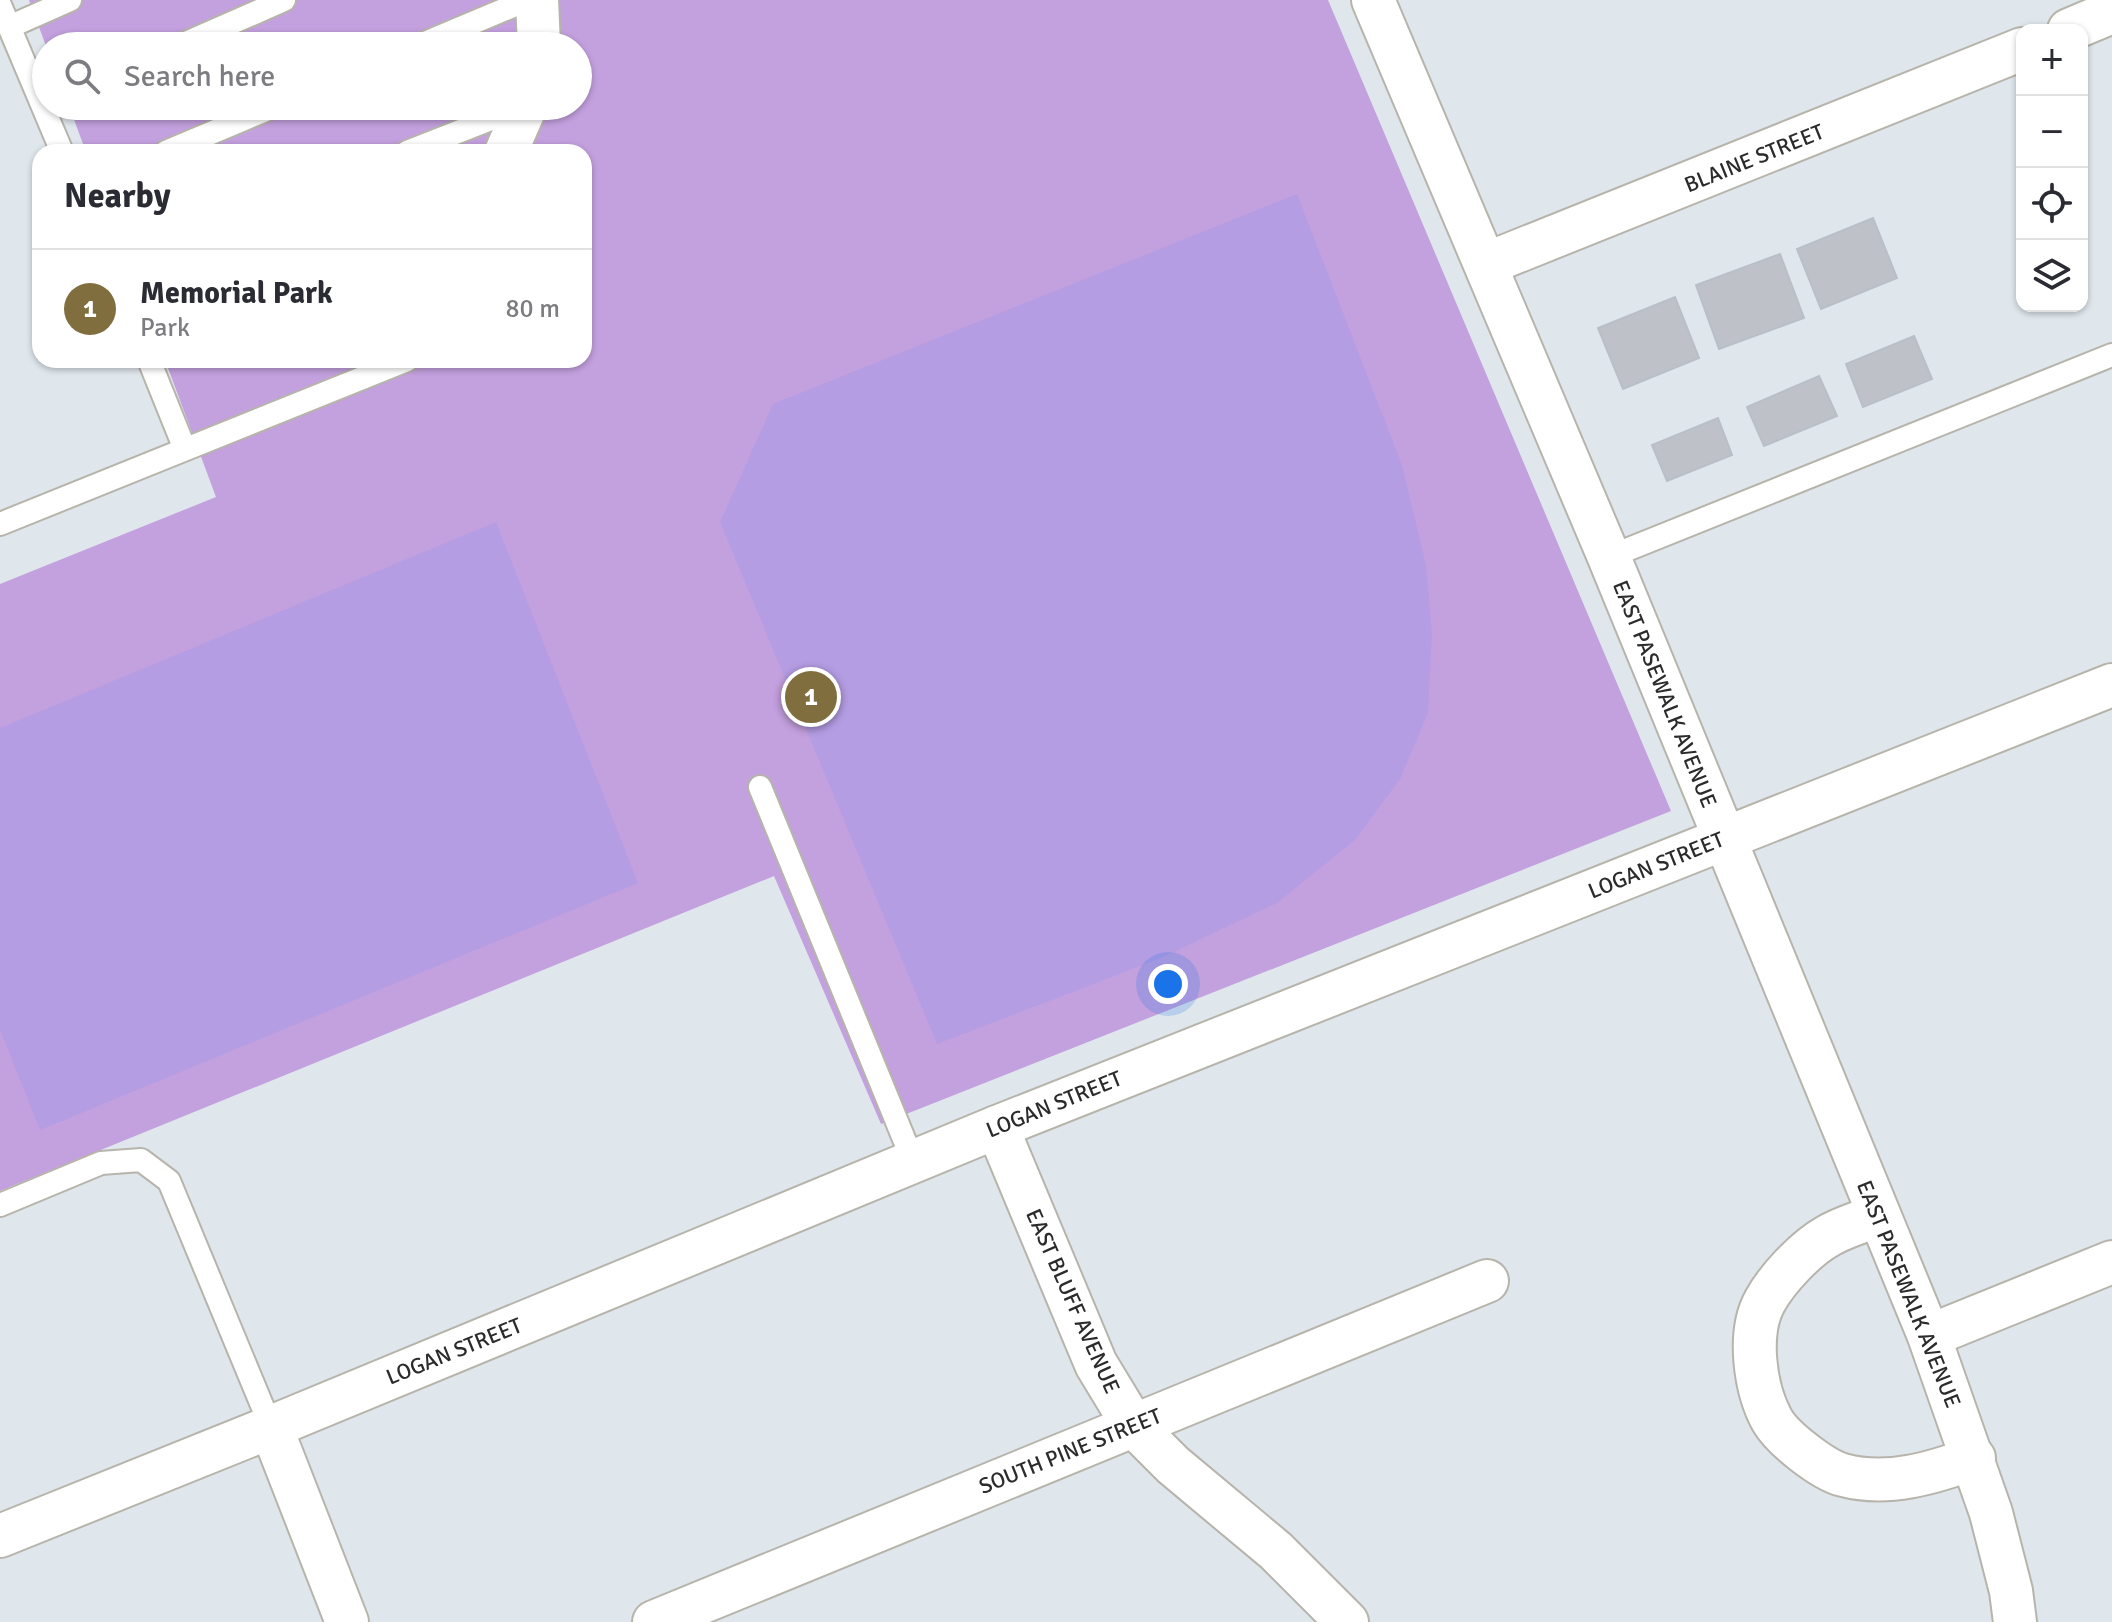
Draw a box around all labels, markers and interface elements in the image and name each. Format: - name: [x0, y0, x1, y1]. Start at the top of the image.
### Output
- map controls: [2016, 24, 2088, 312]
- button: +: [2016, 24, 2088, 96]
- search box: [32, 32, 592, 120]
- icon: search: [60, 54, 104, 98]
- text: Search here: [124, 58, 275, 95]
- button: −: [2016, 96, 2088, 168]
- street label: BLAINE STREET: [1680, 118, 1828, 198]
- button: locate: [2016, 168, 2088, 240]
- text: Nearby: [64, 175, 171, 217]
- button: layers: [2016, 240, 2088, 312]
- text: Memorial Park: [140, 275, 333, 312]
- text: 1: [83, 293, 97, 325]
- text: 80 m: [505, 293, 560, 325]
- text: Park: [140, 312, 190, 344]
- street label: EAST PASEWALK AVENUE: [1607, 576, 1723, 812]
- pin: 1: [785, 667, 837, 727]
- street label: LOGAN STREET: [1584, 825, 1728, 905]
- your location: [1148, 964, 1188, 1004]
- street label: LOGAN STREET: [982, 1064, 1126, 1144]
- street label: EAST PASEWALK AVENUE: [1851, 1176, 1967, 1412]
- street label: EAST BLUFF AVENUE: [1020, 1204, 1126, 1398]
- street label: LOGAN STREET: [382, 1311, 526, 1391]
- street label: SOUTH PINE STREET: [975, 1402, 1165, 1500]

